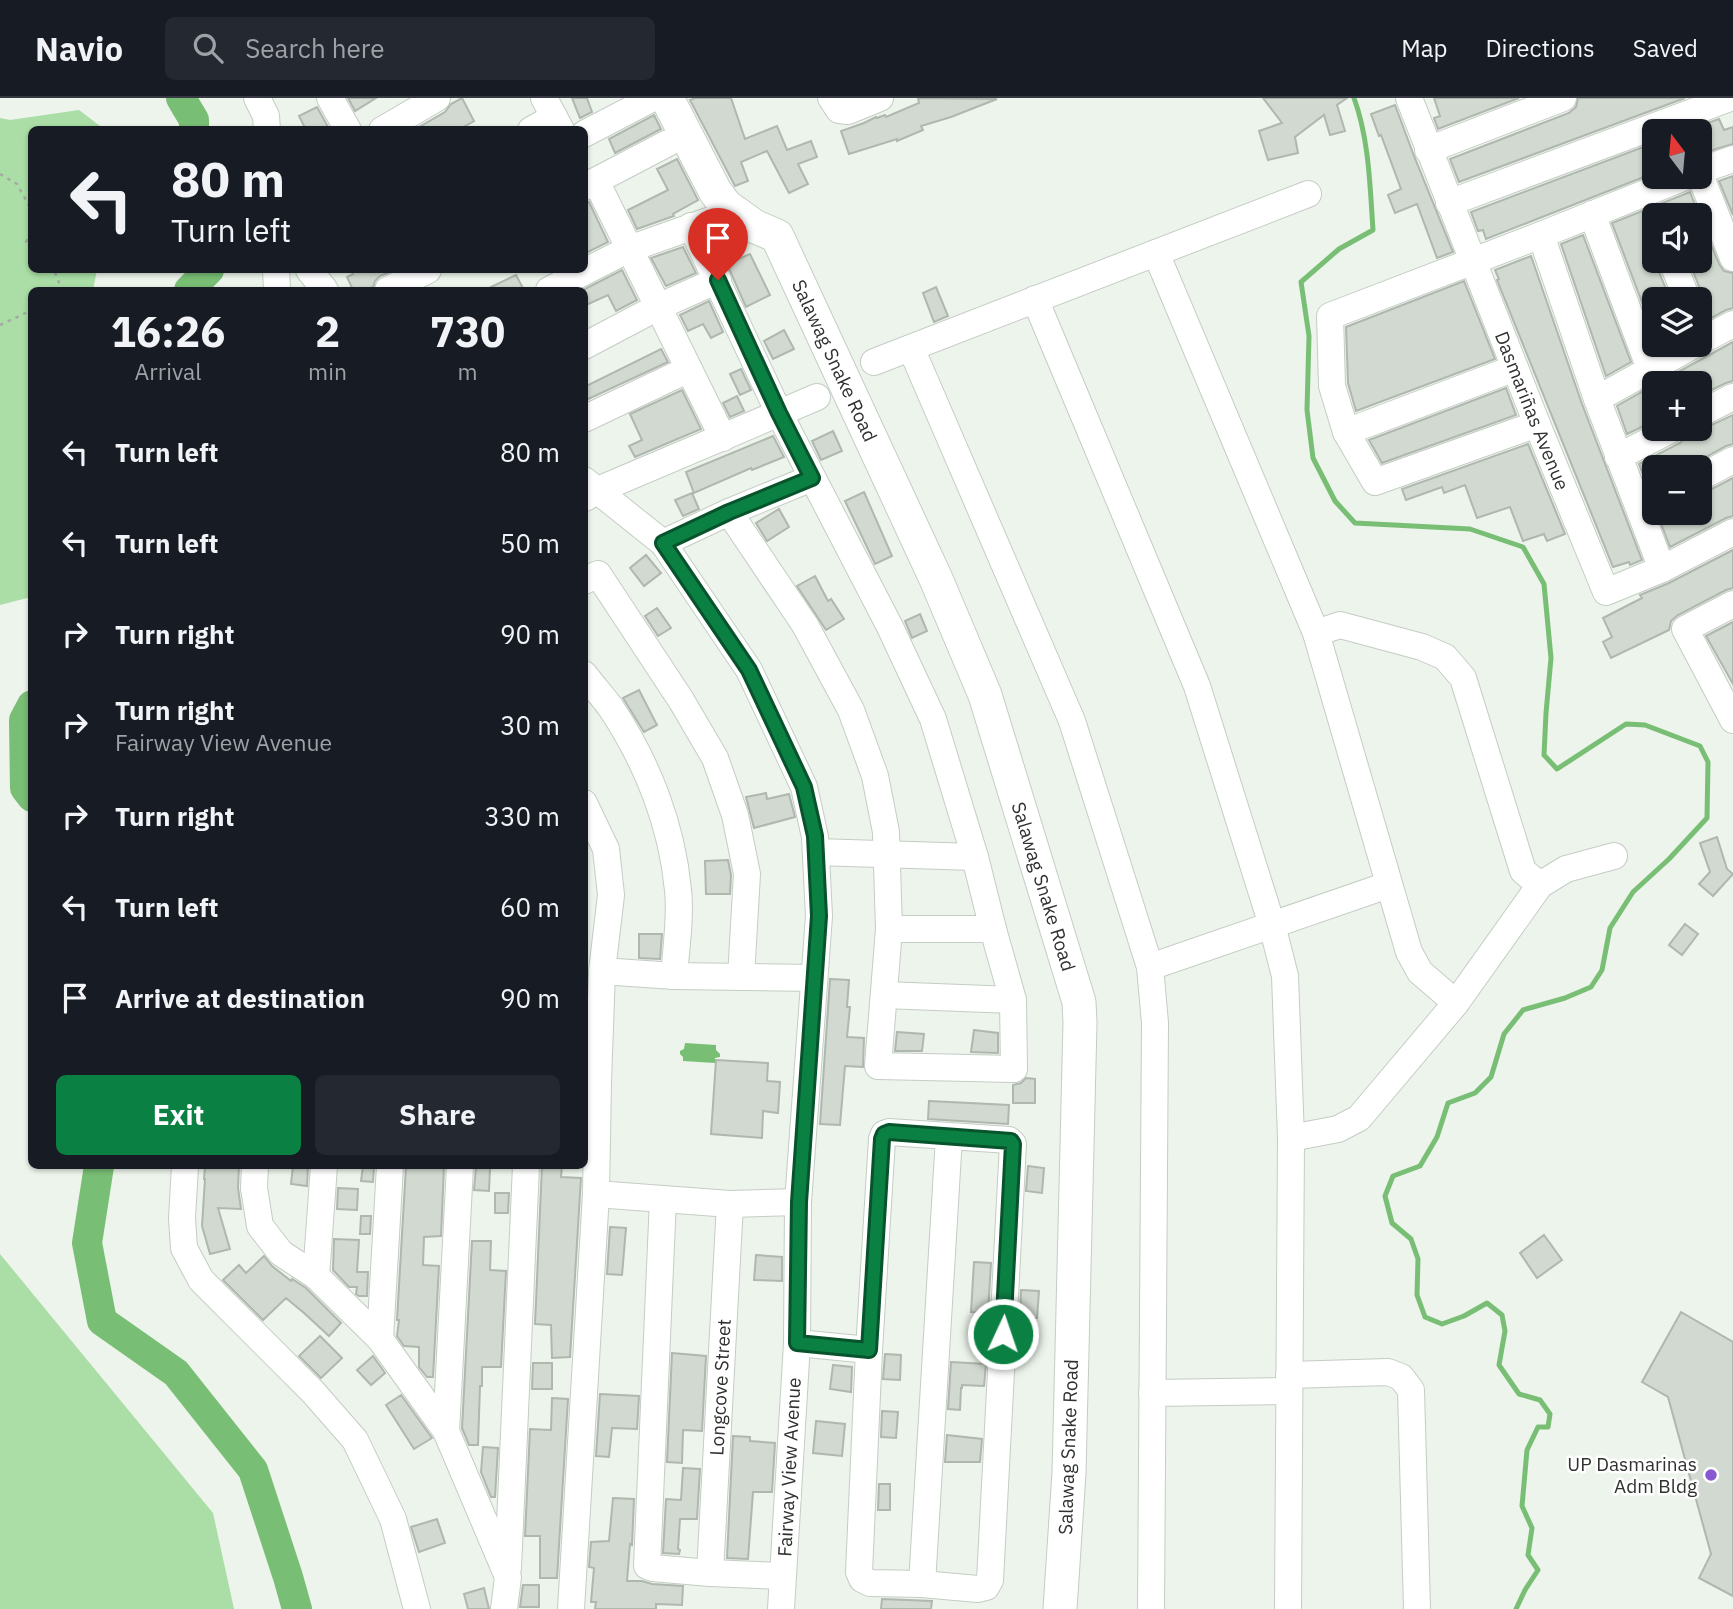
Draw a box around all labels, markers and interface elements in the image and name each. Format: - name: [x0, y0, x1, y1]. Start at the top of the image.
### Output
- search box: [165, 17, 655, 80]
- text: Navio: [35, 27, 123, 70]
- icon: search: [189, 29, 227, 67]
- text: Search here: [245, 31, 385, 65]
- text: Map: [1401, 32, 1447, 64]
- text: Directions: [1485, 32, 1595, 64]
- text: Saved: [1633, 32, 1698, 64]
- north arrow: [1642, 119, 1712, 189]
- map controls: [1642, 119, 1712, 525]
- text: 80 m: [171, 147, 285, 210]
- icon: left: [56, 154, 147, 245]
- button: sound: [1642, 203, 1712, 273]
- pin: [688, 208, 748, 280]
- text: Turn left: [171, 209, 291, 251]
- icon: arrive: [699, 219, 737, 257]
- street label: Salawag Snake Road: [787, 276, 883, 445]
- button: layers: [1642, 287, 1712, 357]
- text: 16:26: [111, 304, 225, 359]
- text: 2: [315, 304, 340, 359]
- text: 730: [430, 304, 505, 359]
- street label: Dasmariñas Avenue: [1490, 328, 1575, 493]
- text: Arrival: [135, 356, 202, 386]
- text: min: [308, 356, 347, 386]
- text: m: [457, 356, 478, 386]
- button: +: [1642, 371, 1712, 441]
- icon: left: [56, 433, 94, 471]
- text: Turn left: [115, 435, 218, 469]
- text: 80 m: [500, 435, 560, 469]
- button: −: [1642, 455, 1712, 525]
- icon: left: [56, 524, 94, 562]
- text: Turn left: [115, 526, 218, 560]
- text: 50 m: [500, 526, 560, 560]
- icon: right: [56, 615, 94, 653]
- text: Turn right: [115, 617, 234, 651]
- text: 90 m: [500, 617, 560, 651]
- text: Turn right: [115, 693, 234, 727]
- icon: right: [56, 706, 94, 744]
- text: 30 m: [500, 708, 560, 742]
- text: Fairway View Avenue: [115, 727, 332, 757]
- icon: right: [56, 797, 94, 835]
- text: Turn right: [115, 799, 234, 833]
- text: 330 m: [484, 799, 560, 833]
- street label: Salawag Snake Road: [1006, 799, 1081, 974]
- icon: left: [56, 888, 94, 926]
- text: Turn left: [115, 890, 218, 924]
- text: 60 m: [500, 890, 560, 924]
- icon: arrive: [56, 979, 94, 1017]
- text: Arrive at destination: [115, 981, 365, 1015]
- text: 90 m: [500, 981, 560, 1015]
- button: Exit: [56, 1075, 301, 1155]
- button: Share: [315, 1075, 560, 1155]
- position arrow: [966, 1297, 1040, 1371]
- street label: Longcove Street: [704, 1318, 736, 1456]
- street label: Salawag Snake Road: [1053, 1359, 1083, 1535]
- street label: Fairway View Avenue: [772, 1377, 806, 1557]
- place label: UP Dasmarinas Adm Bldg: [1567, 1452, 1697, 1498]
- marker: UP Dasmarinas Adm Bldg: [1703, 1467, 1719, 1483]

